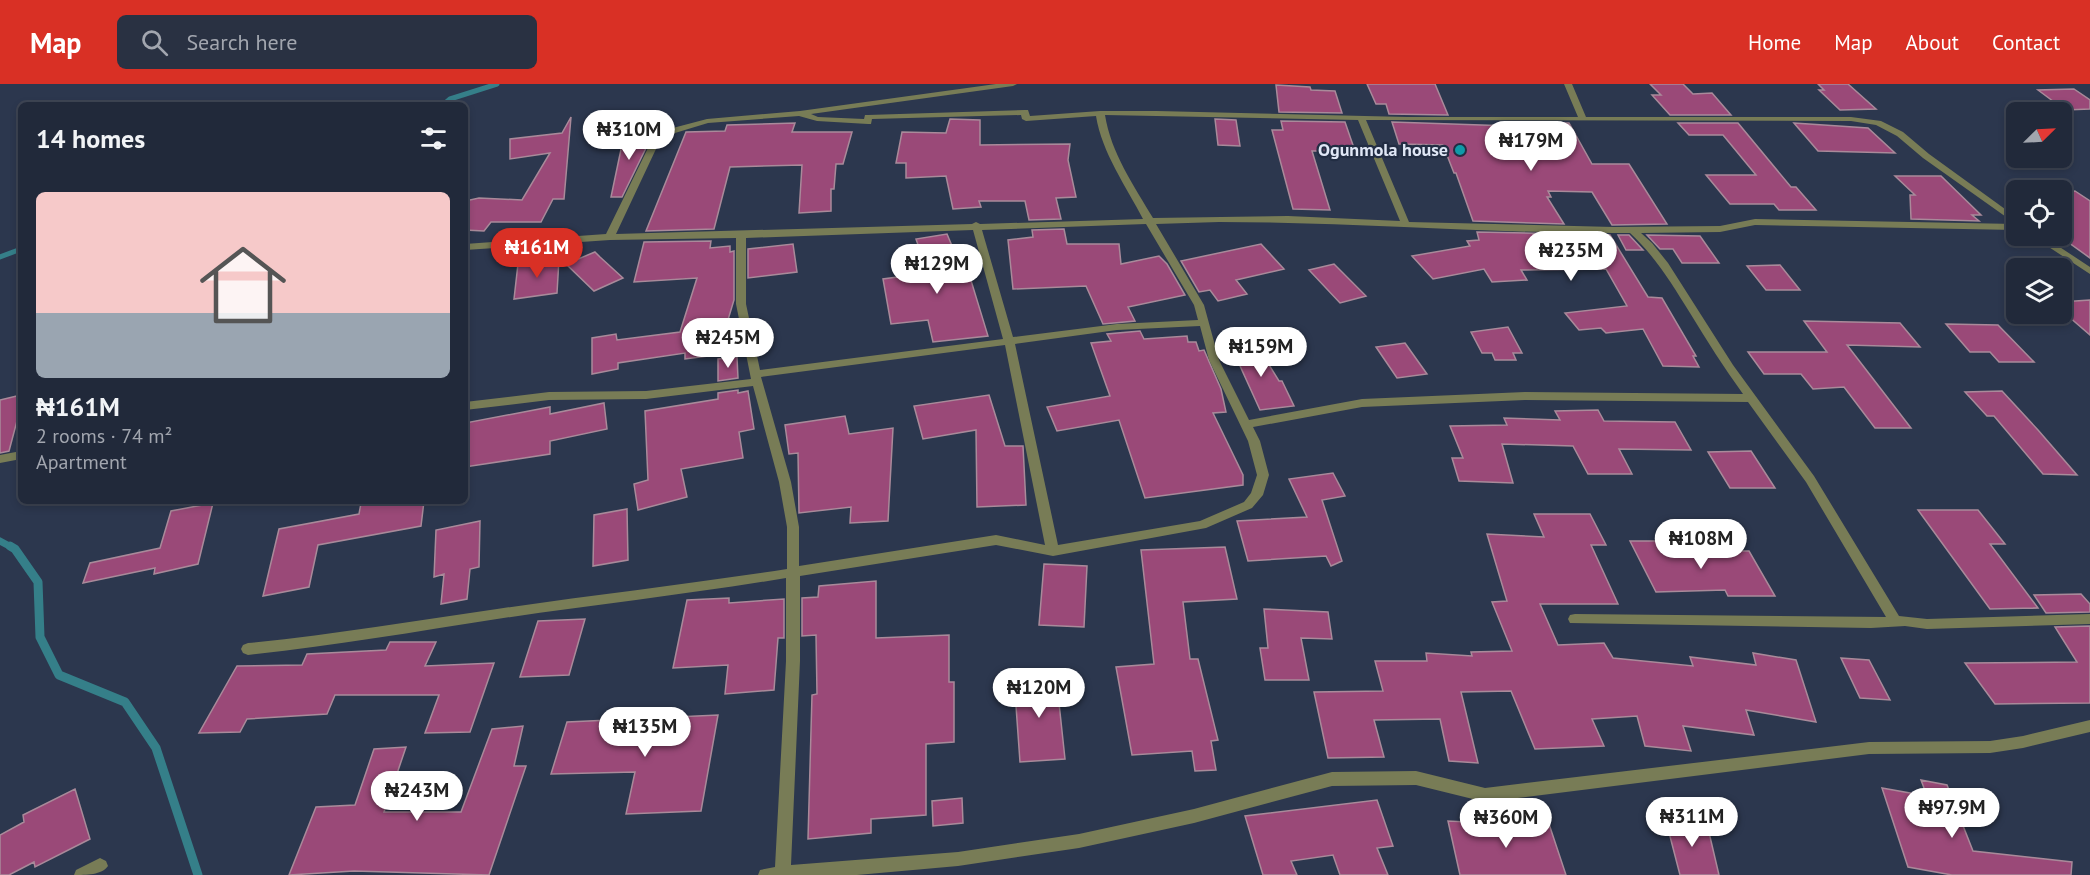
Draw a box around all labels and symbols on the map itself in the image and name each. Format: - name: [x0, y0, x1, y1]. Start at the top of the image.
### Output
- north arrow: [2006, 102, 2072, 168]
- pin: ₦310M: [587, 110, 671, 161]
- pin: ₦179M: [1489, 121, 1573, 172]
- place label: Ogunmola house: [1318, 138, 1448, 161]
- marker: Ogunmola house: [1453, 143, 1467, 157]
- pin: ₦161M: [495, 228, 579, 279]
- pin: ₦235M: [1529, 231, 1613, 282]
- pin: ₦129M: [895, 244, 979, 295]
- pin: ₦245M: [686, 318, 770, 369]
- pin: ₦159M: [1219, 327, 1303, 378]
- pin: ₦108M: [1659, 519, 1743, 570]
- pin: ₦120M: [997, 668, 1081, 719]
- pin: ₦135M: [603, 707, 687, 758]
- pin: ₦243M: [375, 771, 459, 822]
- pin: ₦97.9M: [1903, 788, 2001, 839]
- pin: ₦311M: [1650, 797, 1734, 848]
- pin: ₦360M: [1464, 798, 1548, 849]

